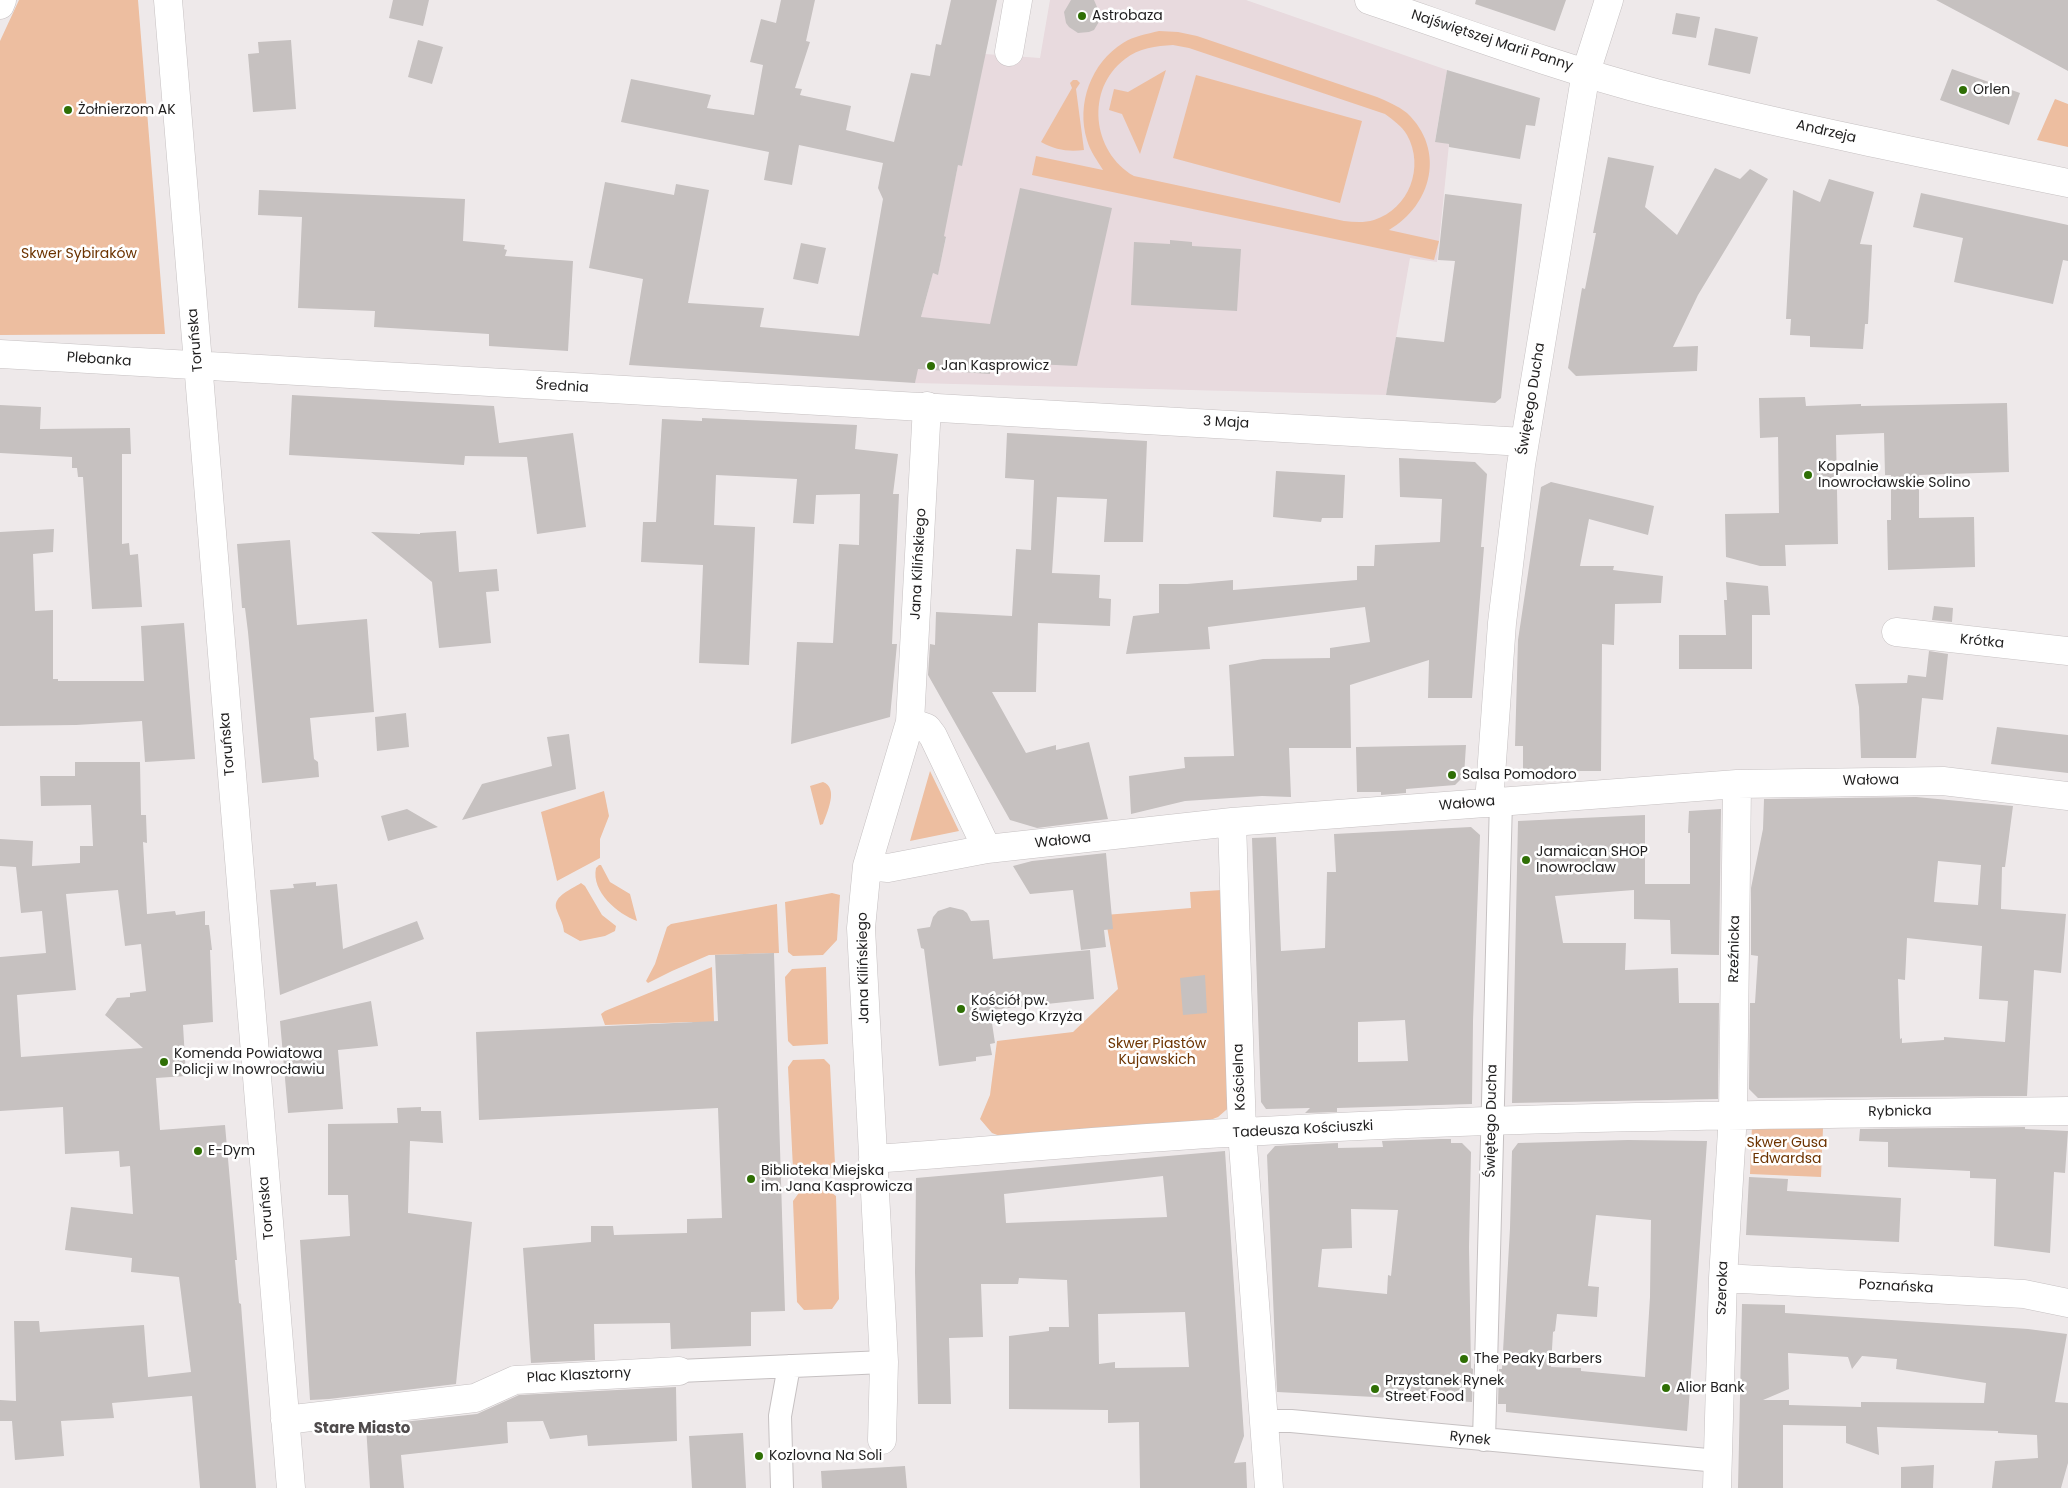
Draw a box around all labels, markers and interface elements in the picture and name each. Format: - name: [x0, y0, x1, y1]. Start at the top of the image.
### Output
- street label: Najświętszej Marii Panny: [1409, 7, 1575, 75]
- place label: Astrobaza: [1092, 8, 1163, 24]
- marker: Astrobaza: [1076, 10, 1088, 22]
- place label: Orlen: [1973, 82, 2010, 98]
- marker: Orlen: [1957, 84, 1969, 96]
- place label: Żołnierzom AK: [78, 102, 176, 118]
- marker: Żołnierzom AK: [62, 104, 74, 116]
- street label: Andrzeja: [1794, 117, 1858, 147]
- park label: Skwer Sybiraków: [21, 246, 137, 262]
- street label: Toruńska: [185, 308, 207, 372]
- street label: Świętego Ducha: [1515, 342, 1549, 456]
- street label: Plebanka: [66, 349, 132, 371]
- place label: Jan Kasprowicz: [941, 358, 1049, 374]
- marker: Jan Kasprowicz: [925, 360, 937, 372]
- street label: Średnia: [535, 377, 589, 397]
- street label: 3 Maja: [1202, 413, 1250, 433]
- place label: Kopalnie Inowrocławskie Solino: [1818, 459, 1970, 492]
- marker: Kopalnie Inowrocławskie Solino: [1802, 469, 1814, 481]
- street label: Jana Kilińskiego: [908, 508, 930, 620]
- street label: Krótka: [1959, 631, 2005, 653]
- street label: Toruńska: [217, 712, 239, 776]
- place label: Salsa Pomodoro: [1462, 767, 1577, 783]
- marker: Salsa Pomodoro: [1446, 769, 1458, 781]
- street label: Wałowa: [1843, 772, 1899, 790]
- street label: Wałowa: [1438, 793, 1496, 815]
- street label: Wałowa: [1034, 830, 1092, 852]
- place label: Jamaican SHOP Inowroclaw: [1536, 844, 1648, 876]
- marker: Jamaican SHOP Inowroclaw: [1520, 854, 1532, 866]
- street label: Jana Kilińskiego: [855, 912, 873, 1024]
- street label: Rzeźnicka: [1726, 915, 1744, 983]
- place label: Kościół pw. Świętego Krzyża: [971, 993, 1082, 1026]
- marker: Kościół pw. Świętego Krzyża: [955, 1003, 967, 1015]
- park label: Skwer Piastów Kujawskich: [1108, 1036, 1206, 1068]
- street label: Kościelna: [1230, 1043, 1250, 1111]
- place label: Komenda Powiatowa Policji w Inowrocławiu: [174, 1046, 325, 1078]
- marker: Komenda Powiatowa Policji w Inowrocławiu: [158, 1056, 170, 1068]
- street label: Świętego Ducha: [1483, 1064, 1501, 1178]
- street label: Rybnicka: [1868, 1103, 1932, 1121]
- street label: Tadeusza Kościuszki: [1232, 1118, 1374, 1142]
- park label: Skwer Gusa Edwardsa: [1746, 1135, 1828, 1168]
- place label: E-Dym: [208, 1143, 255, 1159]
- marker: E-Dym: [192, 1145, 204, 1157]
- place label: Biblioteka Miejska im. Jana Kasprowicza: [761, 1163, 913, 1196]
- marker: Biblioteka Miejska im. Jana Kasprowicza: [745, 1173, 757, 1185]
- street label: Toruńska: [256, 1176, 278, 1240]
- street label: Szeroka: [1714, 1261, 1732, 1315]
- street label: Poznańska: [1858, 1277, 1934, 1297]
- place label: The Peaky Barbers: [1474, 1351, 1602, 1367]
- marker: The Peaky Barbers: [1458, 1353, 1470, 1365]
- street label: Plac Klasztorny: [526, 1365, 632, 1387]
- place label: Przystanek Rynek Street Food: [1385, 1373, 1504, 1405]
- place label: Alior Bank: [1676, 1380, 1744, 1396]
- marker: Alior Bank: [1660, 1382, 1672, 1394]
- marker: Przystanek Rynek Street Food: [1369, 1383, 1381, 1395]
- district label: Stare Miasto: [314, 1420, 410, 1438]
- street label: Rynek: [1449, 1428, 1491, 1450]
- place label: Kozlovna Na Soli: [769, 1448, 882, 1464]
- marker: Kozlovna Na Soli: [753, 1450, 765, 1462]

